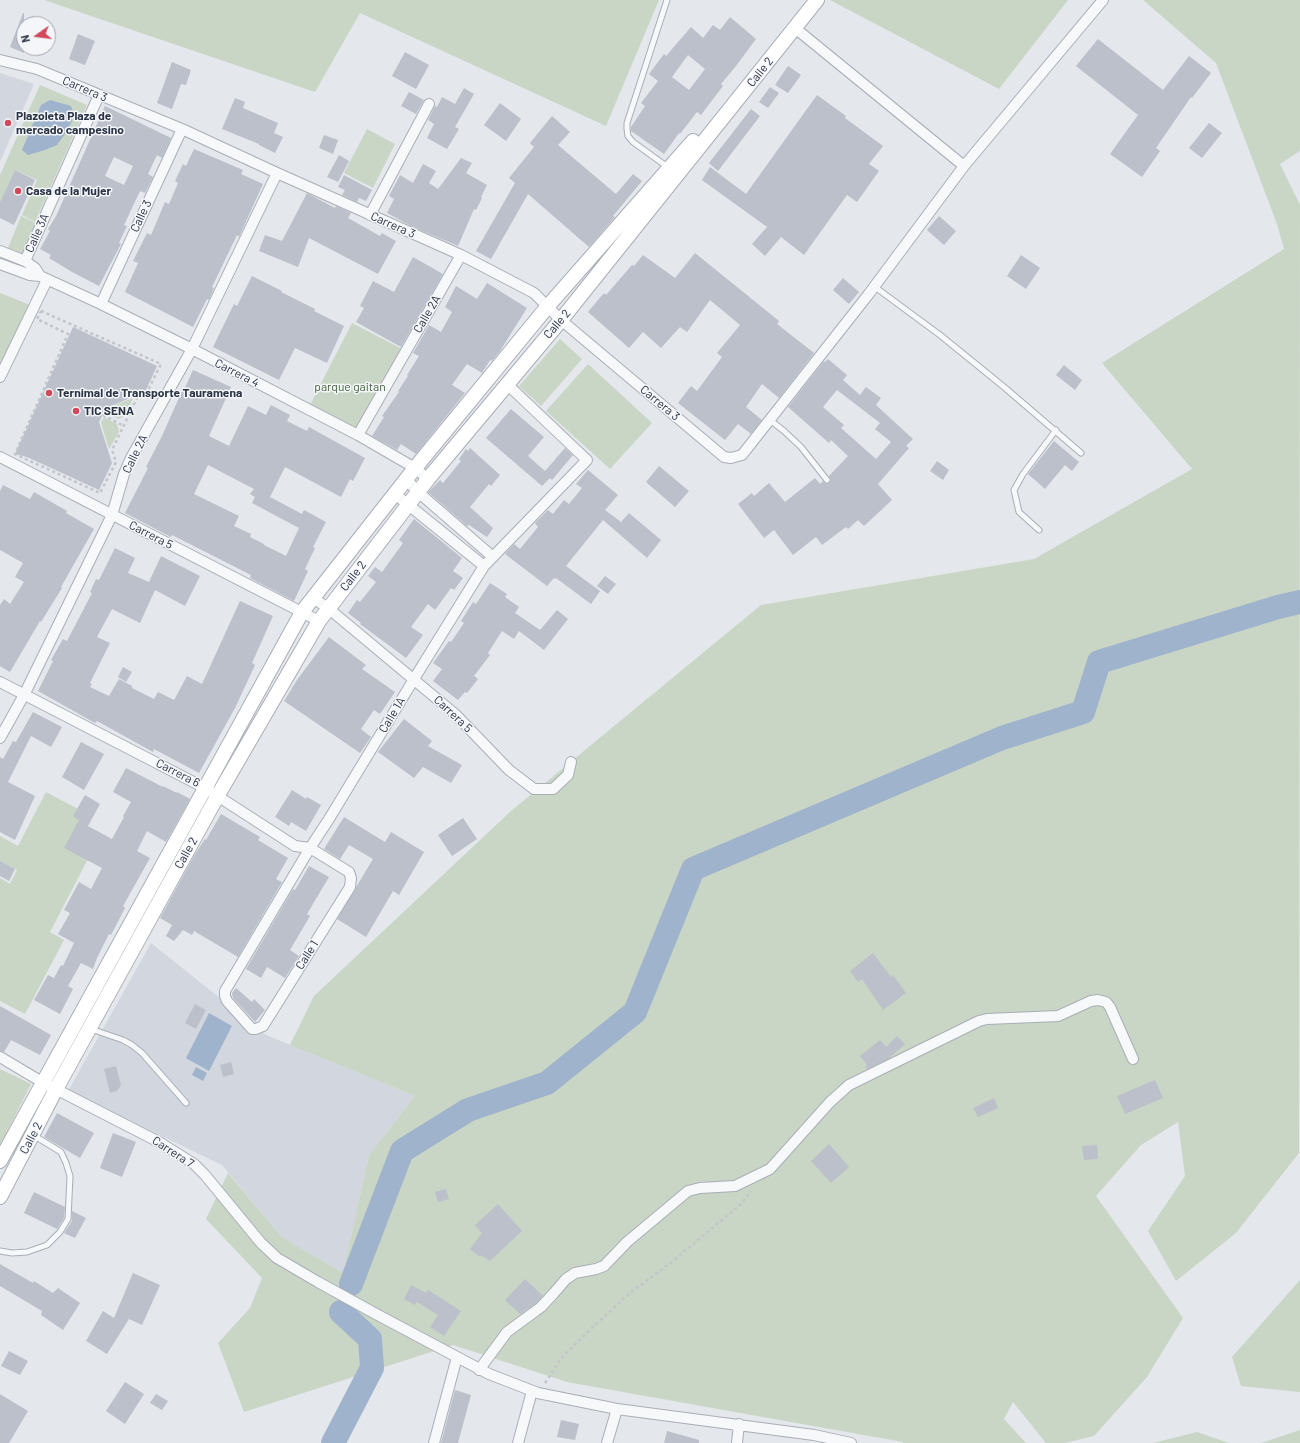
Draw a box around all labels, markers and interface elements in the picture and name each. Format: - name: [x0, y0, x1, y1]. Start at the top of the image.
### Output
- north arrow: [16, 16, 56, 56]
- text: N: [18, 34, 32, 44]
- street label: Calle 2: [744, 54, 776, 90]
- street label: Carrera 3: [60, 73, 110, 105]
- place label: Plazoleta Plaza de mercado campesino: [16, 109, 124, 137]
- marker: Plazoleta Plaza de mercado campesino: [3, 118, 13, 128]
- place label: Casa de la Mujer: [26, 184, 111, 198]
- marker: Casa de la Mujer: [13, 186, 23, 196]
- street label: Calle 3: [127, 198, 155, 234]
- street label: Carrera 3: [368, 209, 418, 241]
- street label: Calle 3A: [22, 211, 52, 255]
- street label: Calle 2A: [410, 292, 444, 336]
- street label: Calle 2: [541, 306, 573, 342]
- street label: Carrera 4: [212, 356, 262, 390]
- park label: parque gaitan: [314, 380, 386, 394]
- street label: Carrera 3: [637, 382, 683, 424]
- place label: Ternimal de Transporte Tauramena: [57, 386, 242, 400]
- marker: Ternimal de Transporte Tauramena: [44, 388, 54, 398]
- place label: TIC SENA: [84, 404, 134, 418]
- marker: TIC SENA: [71, 406, 81, 416]
- street label: Calle 2A: [119, 432, 151, 476]
- street label: Carrera 5: [127, 518, 175, 552]
- street label: Calle 2: [337, 558, 369, 594]
- street label: Carrera 5: [431, 693, 475, 735]
- street label: Calle 1A: [376, 695, 408, 735]
- street label: Carrera 6: [154, 756, 202, 790]
- street label: Calle 2: [171, 835, 201, 871]
- street label: Calle 1: [292, 938, 322, 972]
- street label: Calle 2: [17, 1120, 45, 1156]
- street label: Carrera 7: [149, 1133, 197, 1171]

